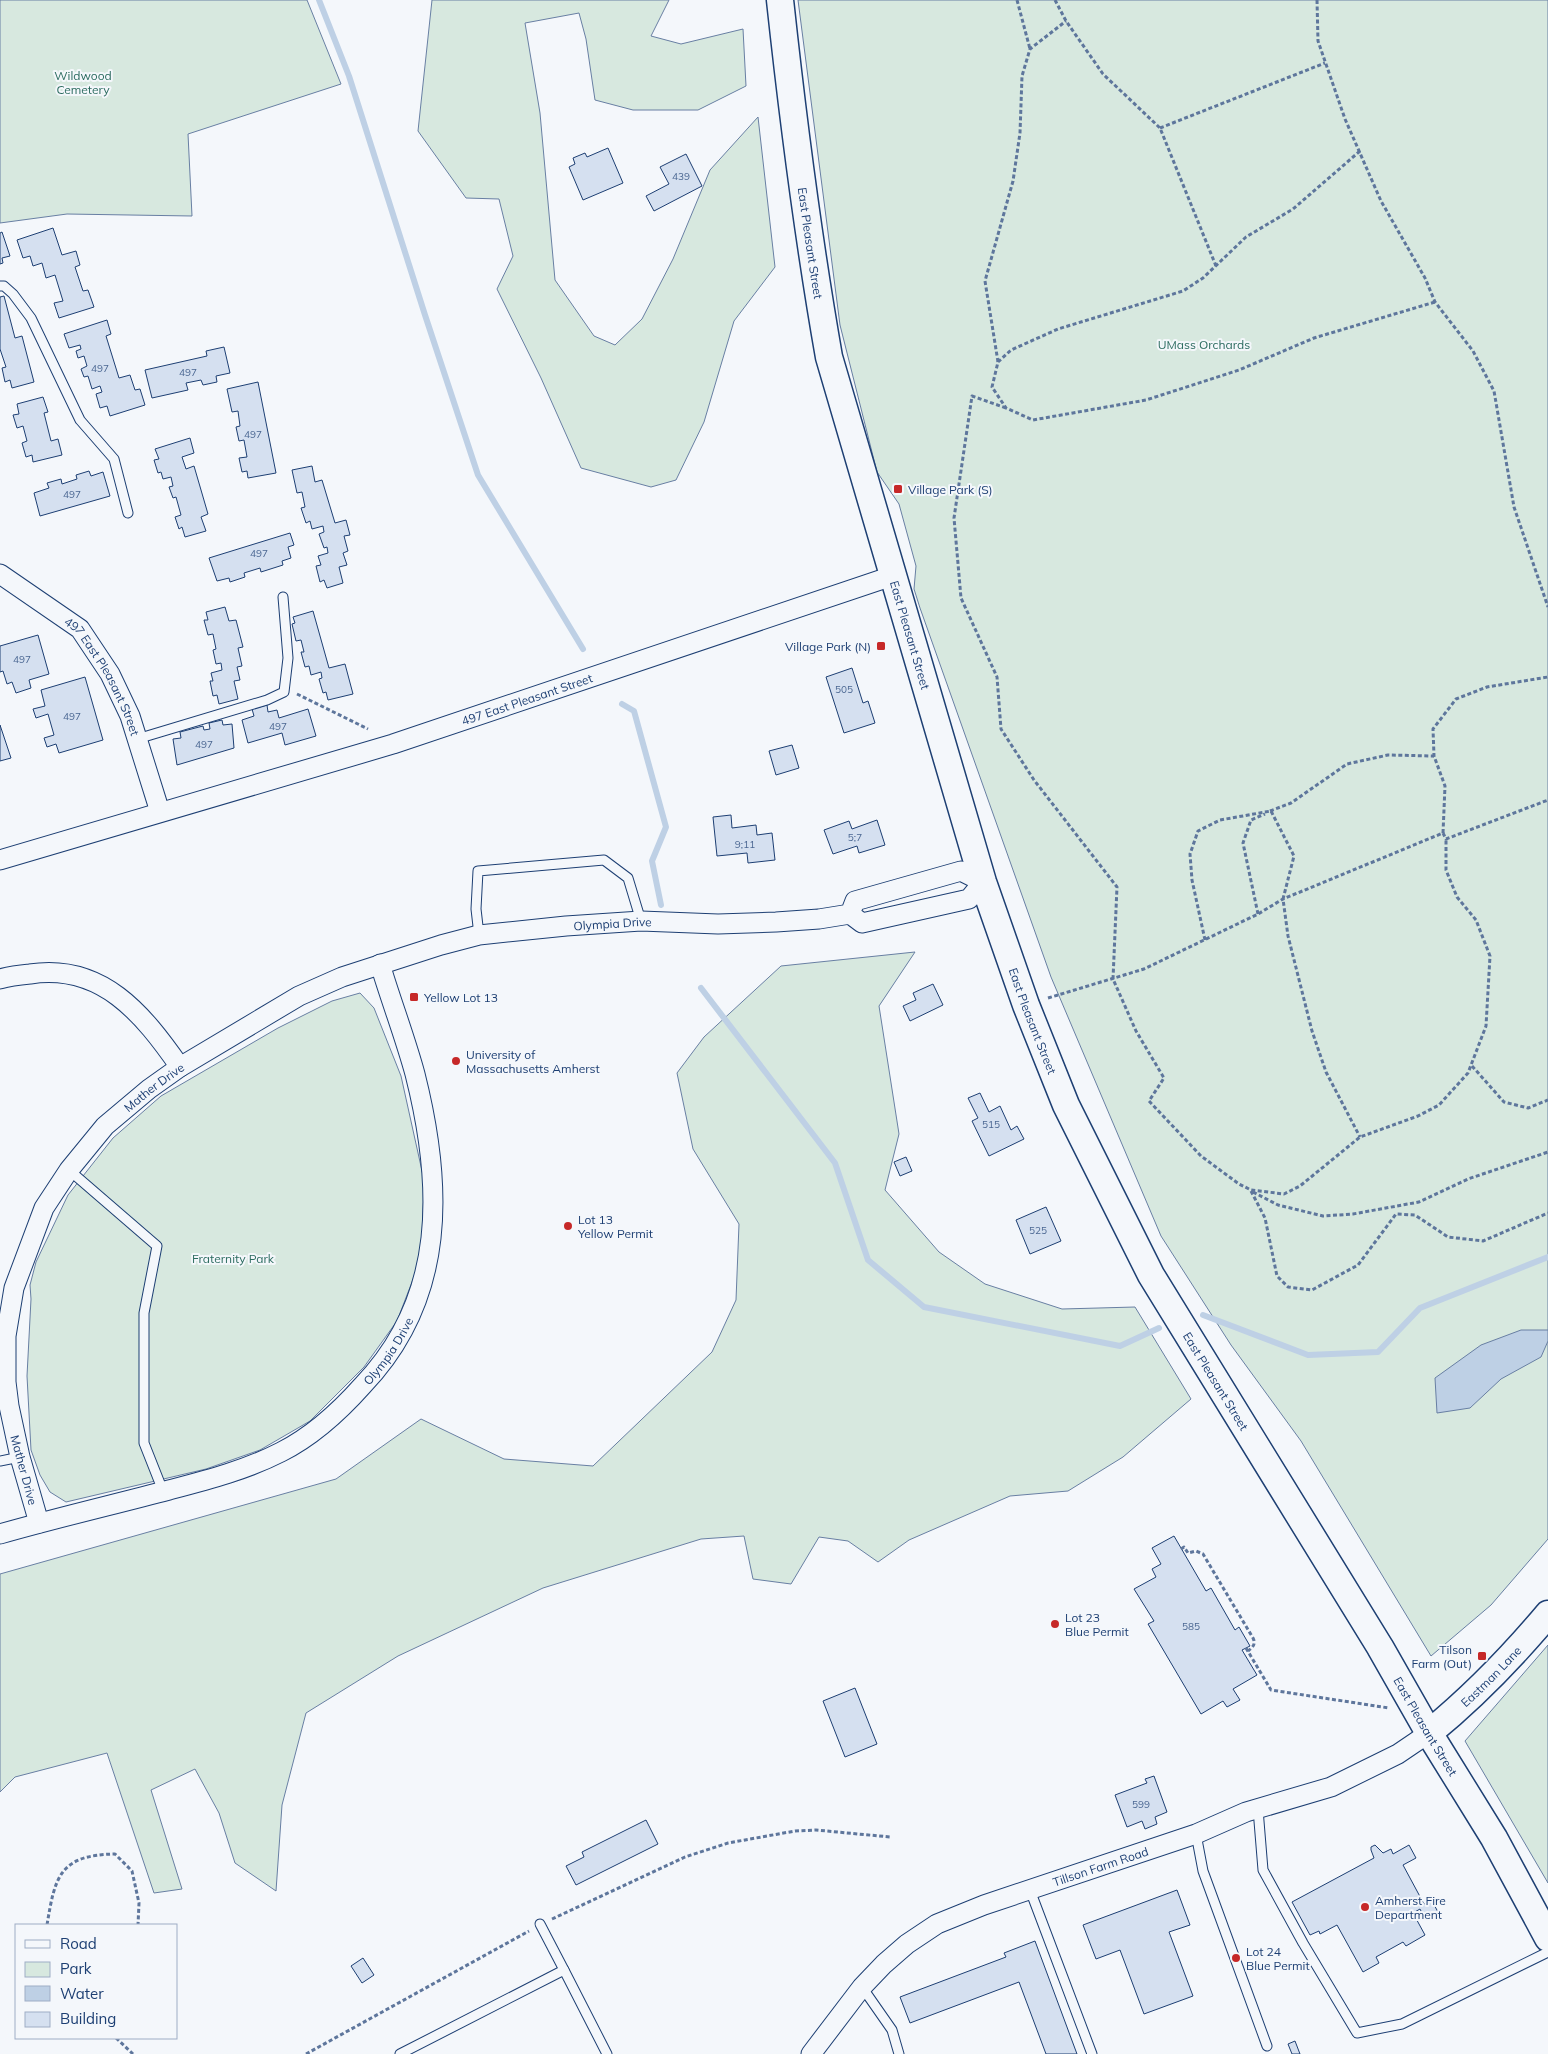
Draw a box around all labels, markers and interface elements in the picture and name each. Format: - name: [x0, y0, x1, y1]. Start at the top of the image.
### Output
- park label: Wildwood Cemetery: [54, 68, 112, 97]
- house number: 439: [672, 170, 690, 183]
- street label: East Pleasant Street: [795, 186, 827, 300]
- park label: UMass Orchards: [1158, 337, 1250, 352]
- house number: 497: [91, 362, 109, 375]
- house number: 497: [179, 366, 197, 379]
- house number: 497: [244, 428, 262, 441]
- place label: Village Park (S): [908, 482, 993, 497]
- marker: Village Park (S): [892, 483, 904, 495]
- house number: 497: [63, 488, 81, 501]
- house number: 497: [250, 547, 268, 560]
- street label: East Pleasant Street: [887, 579, 934, 691]
- street label: 497 East Pleasant Street: [57, 616, 141, 742]
- place label: Village Park (N): [785, 639, 871, 654]
- marker: Village Park (N): [875, 640, 887, 652]
- house number: 497: [13, 653, 31, 666]
- street label: 497 East Pleasant Street: [459, 670, 594, 728]
- house number: 505: [835, 683, 853, 696]
- house number: 497: [63, 710, 81, 722]
- house number: 497: [269, 720, 287, 733]
- house number: 497: [195, 738, 213, 751]
- house number: 5;7: [848, 831, 862, 844]
- house number: 9;11: [735, 838, 755, 851]
- street label: Olympia Drive: [573, 913, 652, 933]
- street label: East Pleasant Street: [1006, 966, 1060, 1076]
- place label: Yellow Lot 13: [423, 990, 498, 1005]
- marker: Yellow Lot 13: [408, 991, 420, 1003]
- place label: University of Massachusetts Amherst: [466, 1047, 600, 1076]
- marker: University of Massachusetts Amherst: [450, 1055, 462, 1067]
- street label: Mather Drive: [121, 1059, 187, 1115]
- house number: 515: [982, 1118, 1000, 1131]
- place label: Lot 13 Yellow Permit: [577, 1212, 653, 1241]
- marker: Lot 13 Yellow Permit: [562, 1220, 574, 1232]
- house number: 525: [1029, 1224, 1047, 1237]
- park label: Fraternity Park: [192, 1251, 275, 1266]
- street label: Olympia Drive: [360, 1315, 416, 1388]
- street label: East Pleasant Street: [1180, 1329, 1252, 1433]
- street label: Mather Drive: [7, 1433, 41, 1507]
- place label: Lot 23 Blue Permit: [1065, 1610, 1129, 1639]
- marker: Lot 23 Blue Permit: [1049, 1618, 1061, 1630]
- house number: 585: [1182, 1620, 1200, 1633]
- place label: Tilson Farm (Out): [1411, 1642, 1472, 1671]
- street label: Eastman Lane: [1457, 1643, 1524, 1710]
- marker: Tilson Farm (Out): [1476, 1650, 1488, 1662]
- street label: East Pleasant Street: [1391, 1674, 1461, 1779]
- house number: 599: [1132, 1798, 1150, 1811]
- street label: Tillson Farm Road: [1051, 1843, 1150, 1889]
- place label: Amherst Fire Department: [1375, 1893, 1446, 1922]
- marker: Amherst Fire Department: [1359, 1901, 1371, 1913]
- legend: [15, 1924, 178, 2039]
- text: Road: [60, 1934, 97, 1953]
- place label: Lot 24 Blue Permit: [1246, 1944, 1310, 1973]
- marker: Lot 24 Blue Permit: [1230, 1952, 1242, 1964]
- text: Park: [60, 1959, 92, 1978]
- text: Water: [60, 1984, 104, 2003]
- text: Building: [60, 2009, 116, 2028]

